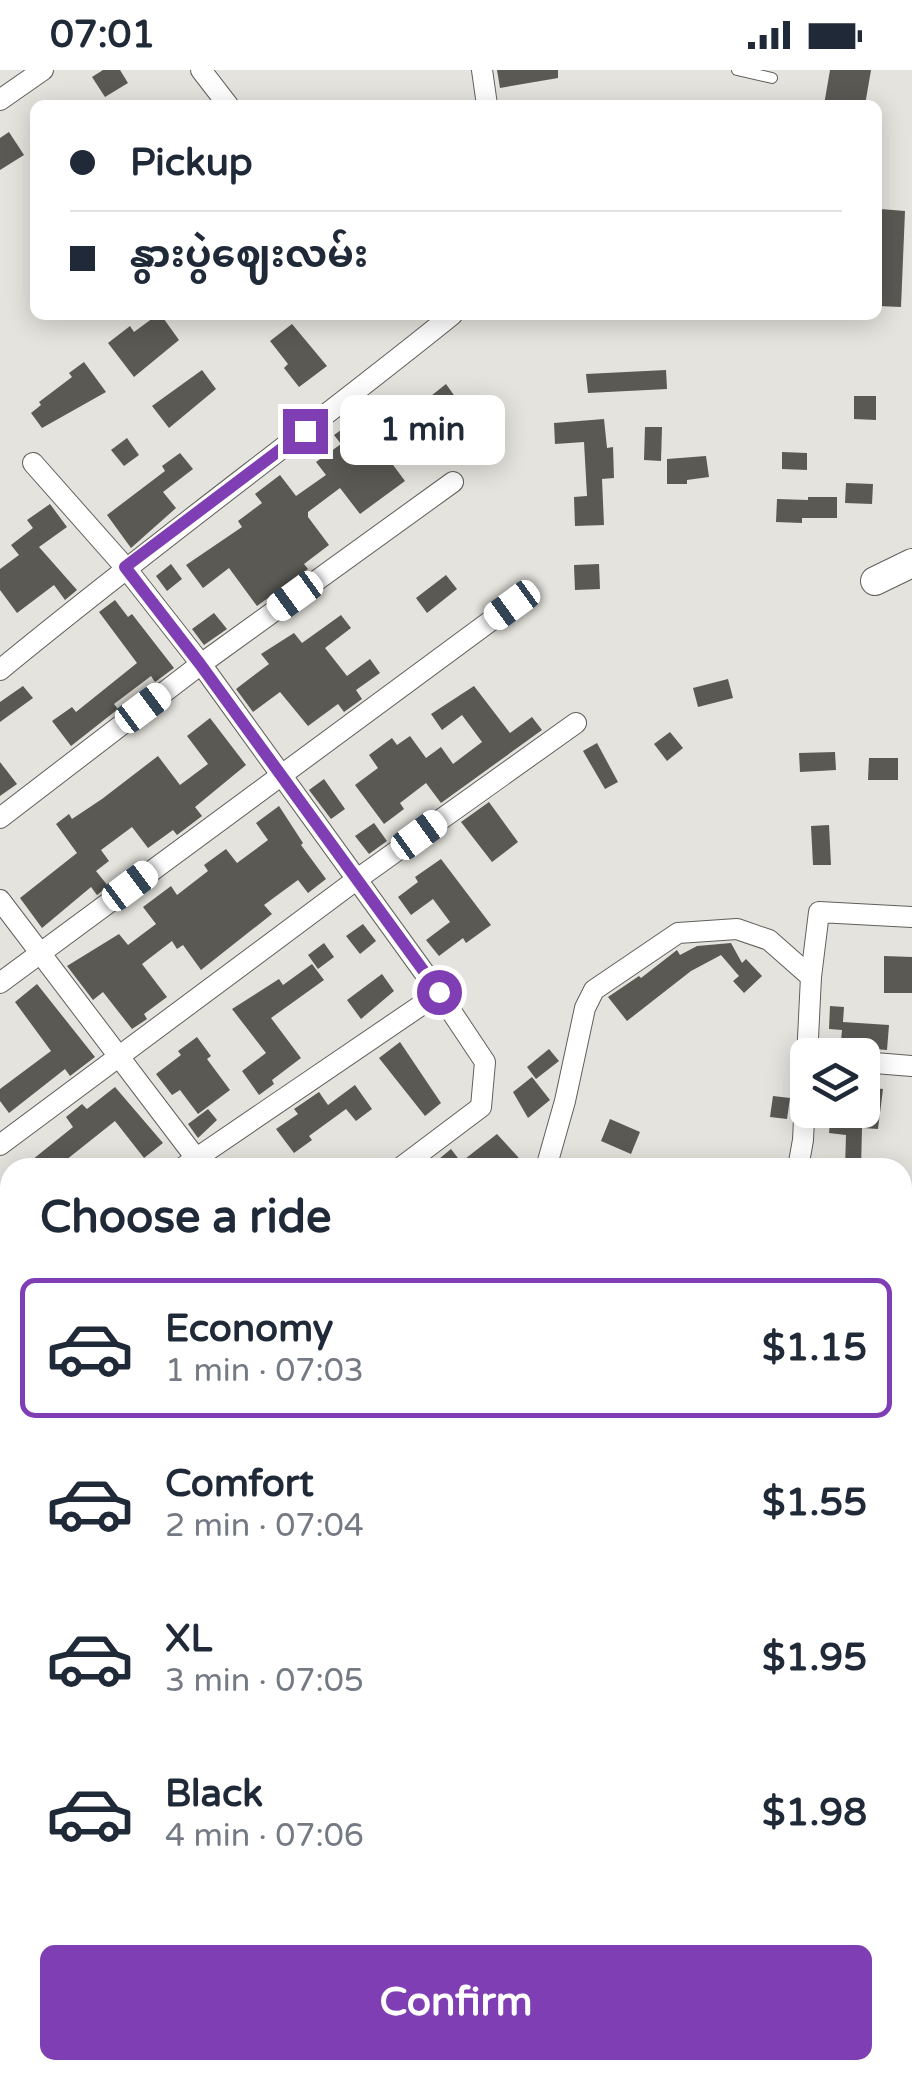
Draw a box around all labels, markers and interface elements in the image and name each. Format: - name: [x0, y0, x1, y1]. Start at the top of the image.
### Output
- text: 07:01: [50, 12, 155, 58]
- text: Pickup: [130, 140, 253, 186]
- text: နွားပွဲဈေးလမ်း: [130, 232, 368, 278]
- callout: 1 min: [340, 396, 505, 466]
- route end: [283, 409, 328, 454]
- text: 1 min: [380, 411, 465, 449]
- car: [262, 566, 328, 626]
- car: [479, 575, 545, 635]
- car: [110, 678, 176, 738]
- car: [386, 805, 452, 865]
- car: [97, 856, 163, 916]
- route start: [417, 970, 462, 1015]
- map controls: [790, 1038, 880, 1128]
- button: layers: [790, 1038, 880, 1128]
- text: Choose a ride: [40, 1191, 331, 1245]
- icon: car: [45, 1303, 135, 1393]
- text: Economy: [165, 1306, 333, 1352]
- text: $1.15: [762, 1325, 867, 1371]
- text: 1 min · 07:03: [165, 1352, 364, 1390]
- icon: car: [45, 1458, 135, 1548]
- text: Comfort: [165, 1461, 314, 1507]
- text: $1.55: [762, 1480, 867, 1526]
- text: 2 min · 07:04: [165, 1507, 364, 1545]
- icon: car: [45, 1613, 135, 1703]
- text: XL: [165, 1616, 212, 1662]
- text: $1.95: [762, 1635, 867, 1681]
- text: 3 min · 07:05: [165, 1662, 364, 1700]
- icon: car: [45, 1768, 135, 1858]
- text: Black: [165, 1771, 263, 1817]
- text: $1.98: [762, 1790, 867, 1836]
- text: 4 min · 07:06: [165, 1817, 364, 1855]
- button: Confirm: [40, 1945, 872, 2060]

